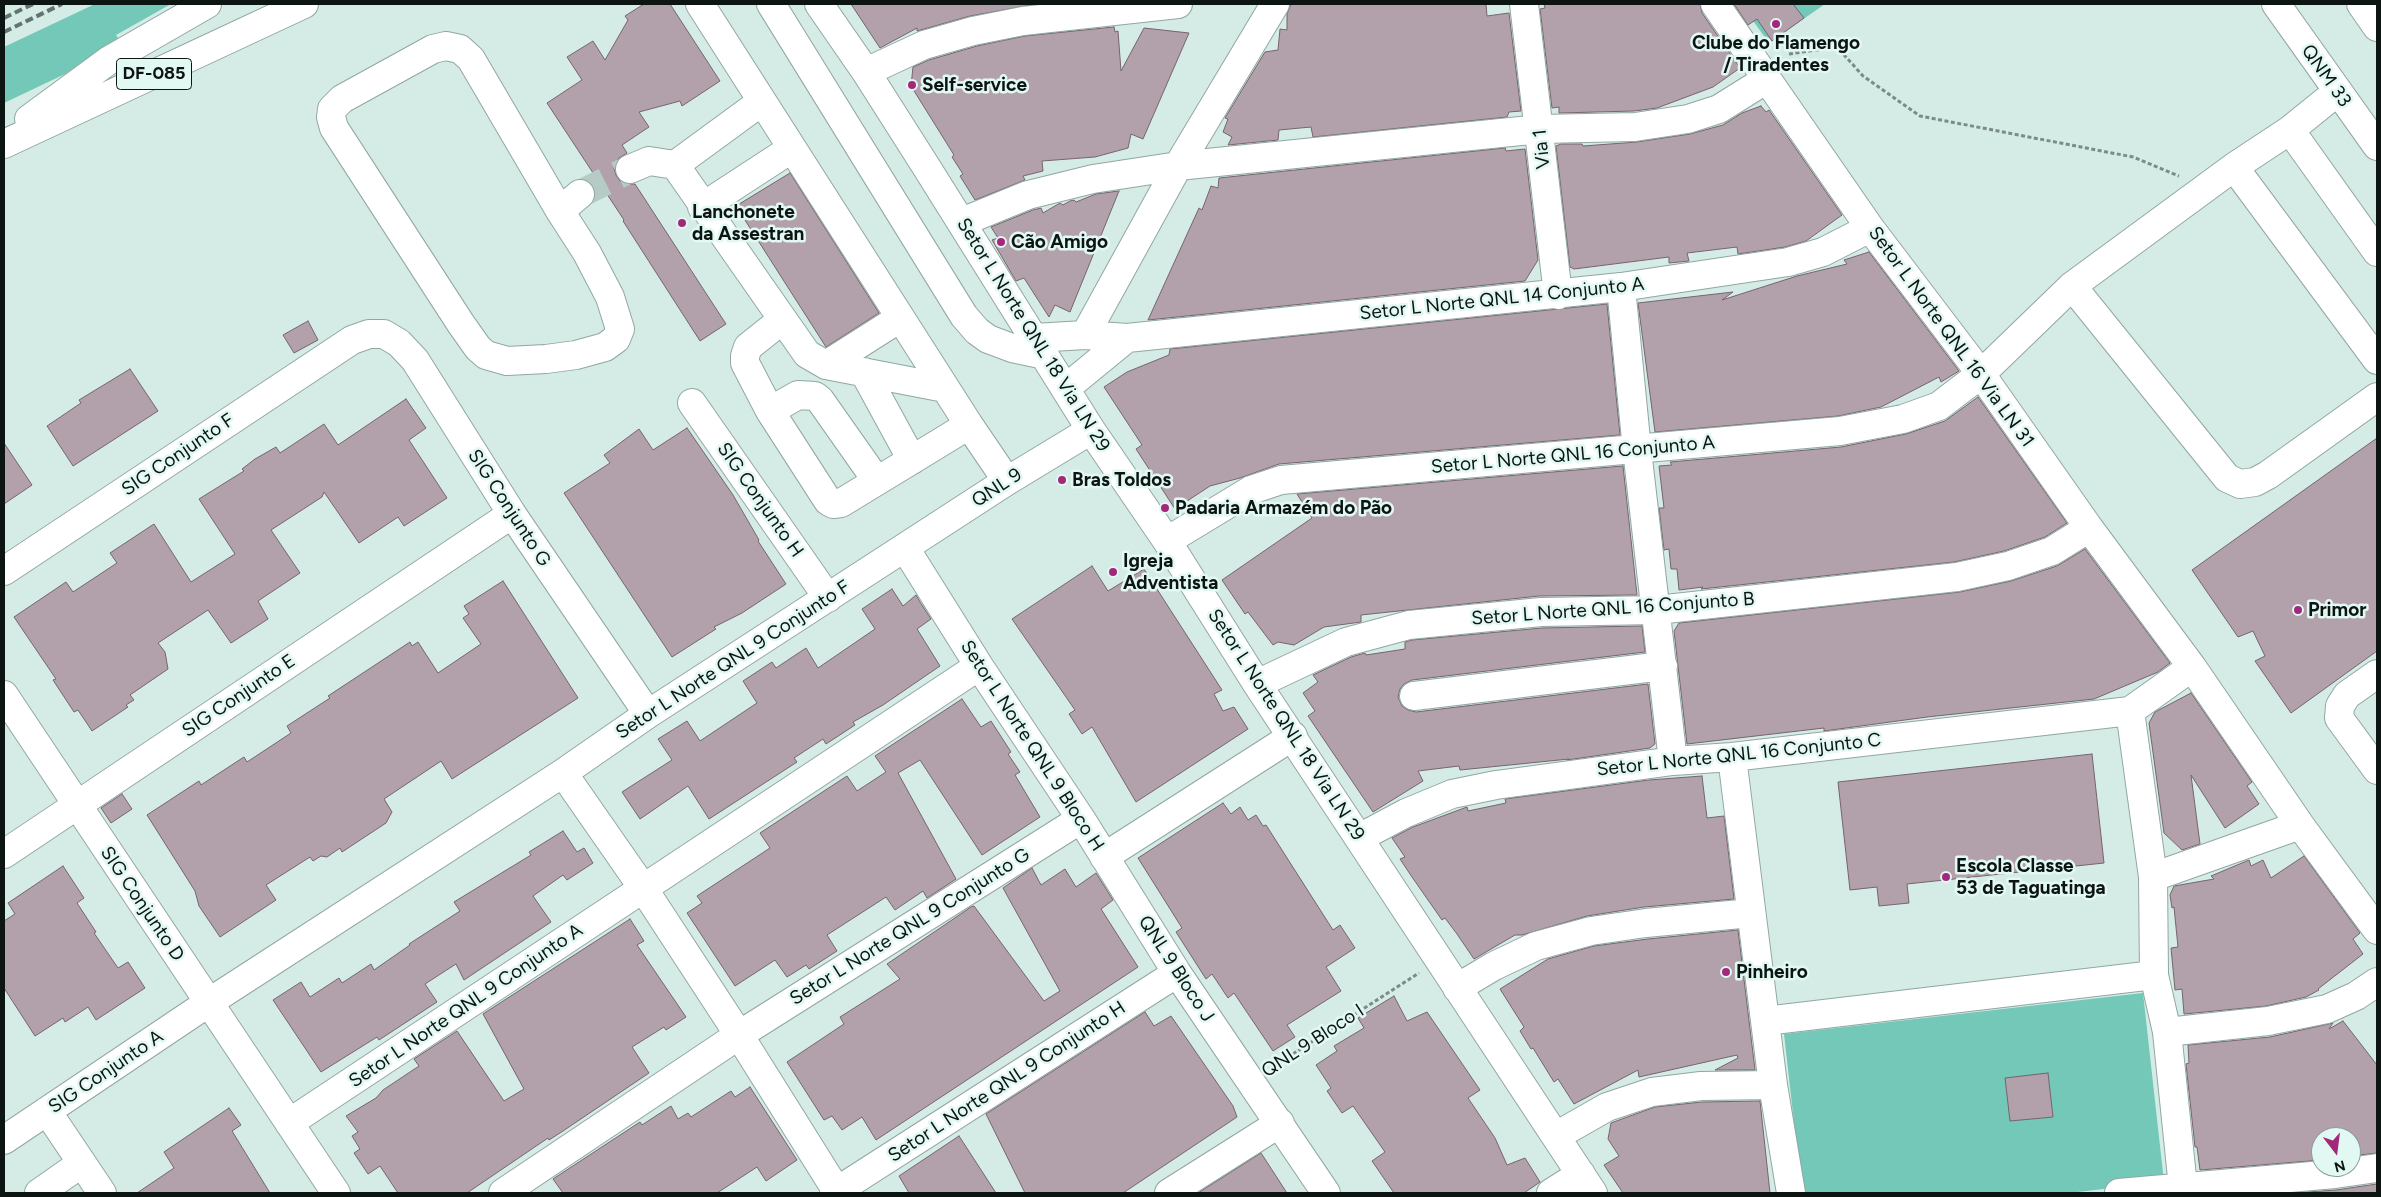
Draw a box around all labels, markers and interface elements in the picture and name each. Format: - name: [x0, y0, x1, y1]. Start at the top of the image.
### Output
- marker: Clube do Flamengo / Tiradentes: [1770, 18, 1782, 30]
- place label: Clube do Flamengo / Tiradentes: [1692, 32, 1860, 76]
- street label: QNM 33: [2296, 40, 2356, 112]
- road number: DF-085: [116, 59, 192, 90]
- place label: Self-service: [922, 74, 1027, 96]
- marker: Self-service: [906, 79, 918, 91]
- street label: Via 1: [1529, 128, 1555, 170]
- place label: Lanchonete da Assestran: [692, 201, 804, 245]
- street label: Setor L Norte QNL 18 Via LN 29: [951, 214, 1115, 456]
- marker: Lanchonete da Assestran: [676, 217, 688, 229]
- street label: Setor L Norte QNL 16 Via LN 31: [1863, 222, 2039, 452]
- place label: Cão Amigo: [1011, 231, 1108, 253]
- marker: Cão Amigo: [995, 236, 1007, 248]
- street label: Setor L Norte QNL 14 Conjunto A: [1359, 273, 1645, 325]
- street label: SIG Conjunto F: [117, 409, 239, 501]
- street label: Setor L Norte QNL 16 Conjunto A: [1430, 431, 1716, 479]
- street label: SIG Conjunto H: [712, 438, 808, 562]
- street label: SIG Conjunto G: [463, 445, 555, 571]
- street label: QNL 9: [968, 464, 1026, 512]
- place label: Bras Toldos: [1072, 469, 1171, 491]
- marker: Bras Toldos: [1056, 474, 1068, 486]
- place label: Padaria Armazém do Pão: [1175, 497, 1392, 519]
- marker: Padaria Armazém do Pão: [1159, 502, 1171, 514]
- place label: Igreja Adventista: [1123, 550, 1218, 594]
- marker: Igreja Adventista: [1107, 566, 1119, 578]
- street label: Setor L Norte QNL 9 Conjunto F: [612, 576, 854, 744]
- street label: Setor L Norte QNL 16 Conjunto B: [1471, 588, 1755, 630]
- place label: Primor: [2308, 599, 2366, 621]
- marker: Primor: [2292, 604, 2304, 616]
- street label: Setor L Norte QNL 18 Via LN 29: [1203, 605, 1369, 845]
- street label: Setor L Norte QNL 9 Bloco H: [955, 636, 1109, 856]
- street label: SIG Conjunto E: [178, 650, 300, 742]
- street label: Setor L Norte QNL 16 Conjunto C: [1596, 729, 1882, 781]
- street label: SIG Conjunto D: [95, 842, 189, 966]
- street label: Setor L Norte QNL 9 Conjunto G: [786, 843, 1034, 1011]
- place label: Escola Classe 53 de Taguatinga: [1956, 855, 2106, 899]
- marker: Escola Classe 53 de Taguatinga: [1940, 871, 1952, 883]
- street label: QNL 9 Bloco J: [1133, 912, 1219, 1026]
- street label: Setor L Norte QNL 9 Conjunto A: [345, 919, 587, 1093]
- place label: Pinheiro: [1736, 961, 1808, 983]
- marker: Pinheiro: [1720, 966, 1732, 978]
- street label: Setor L Norte QNL 9 Conjunto H: [884, 997, 1130, 1167]
- street label: QNL 9 Bloco I: [1258, 999, 1368, 1083]
- street label: SIG Conjunto A: [44, 1025, 168, 1119]
- north arrow: [2311, 1127, 2361, 1177]
- text: N: [2332, 1156, 2347, 1176]

